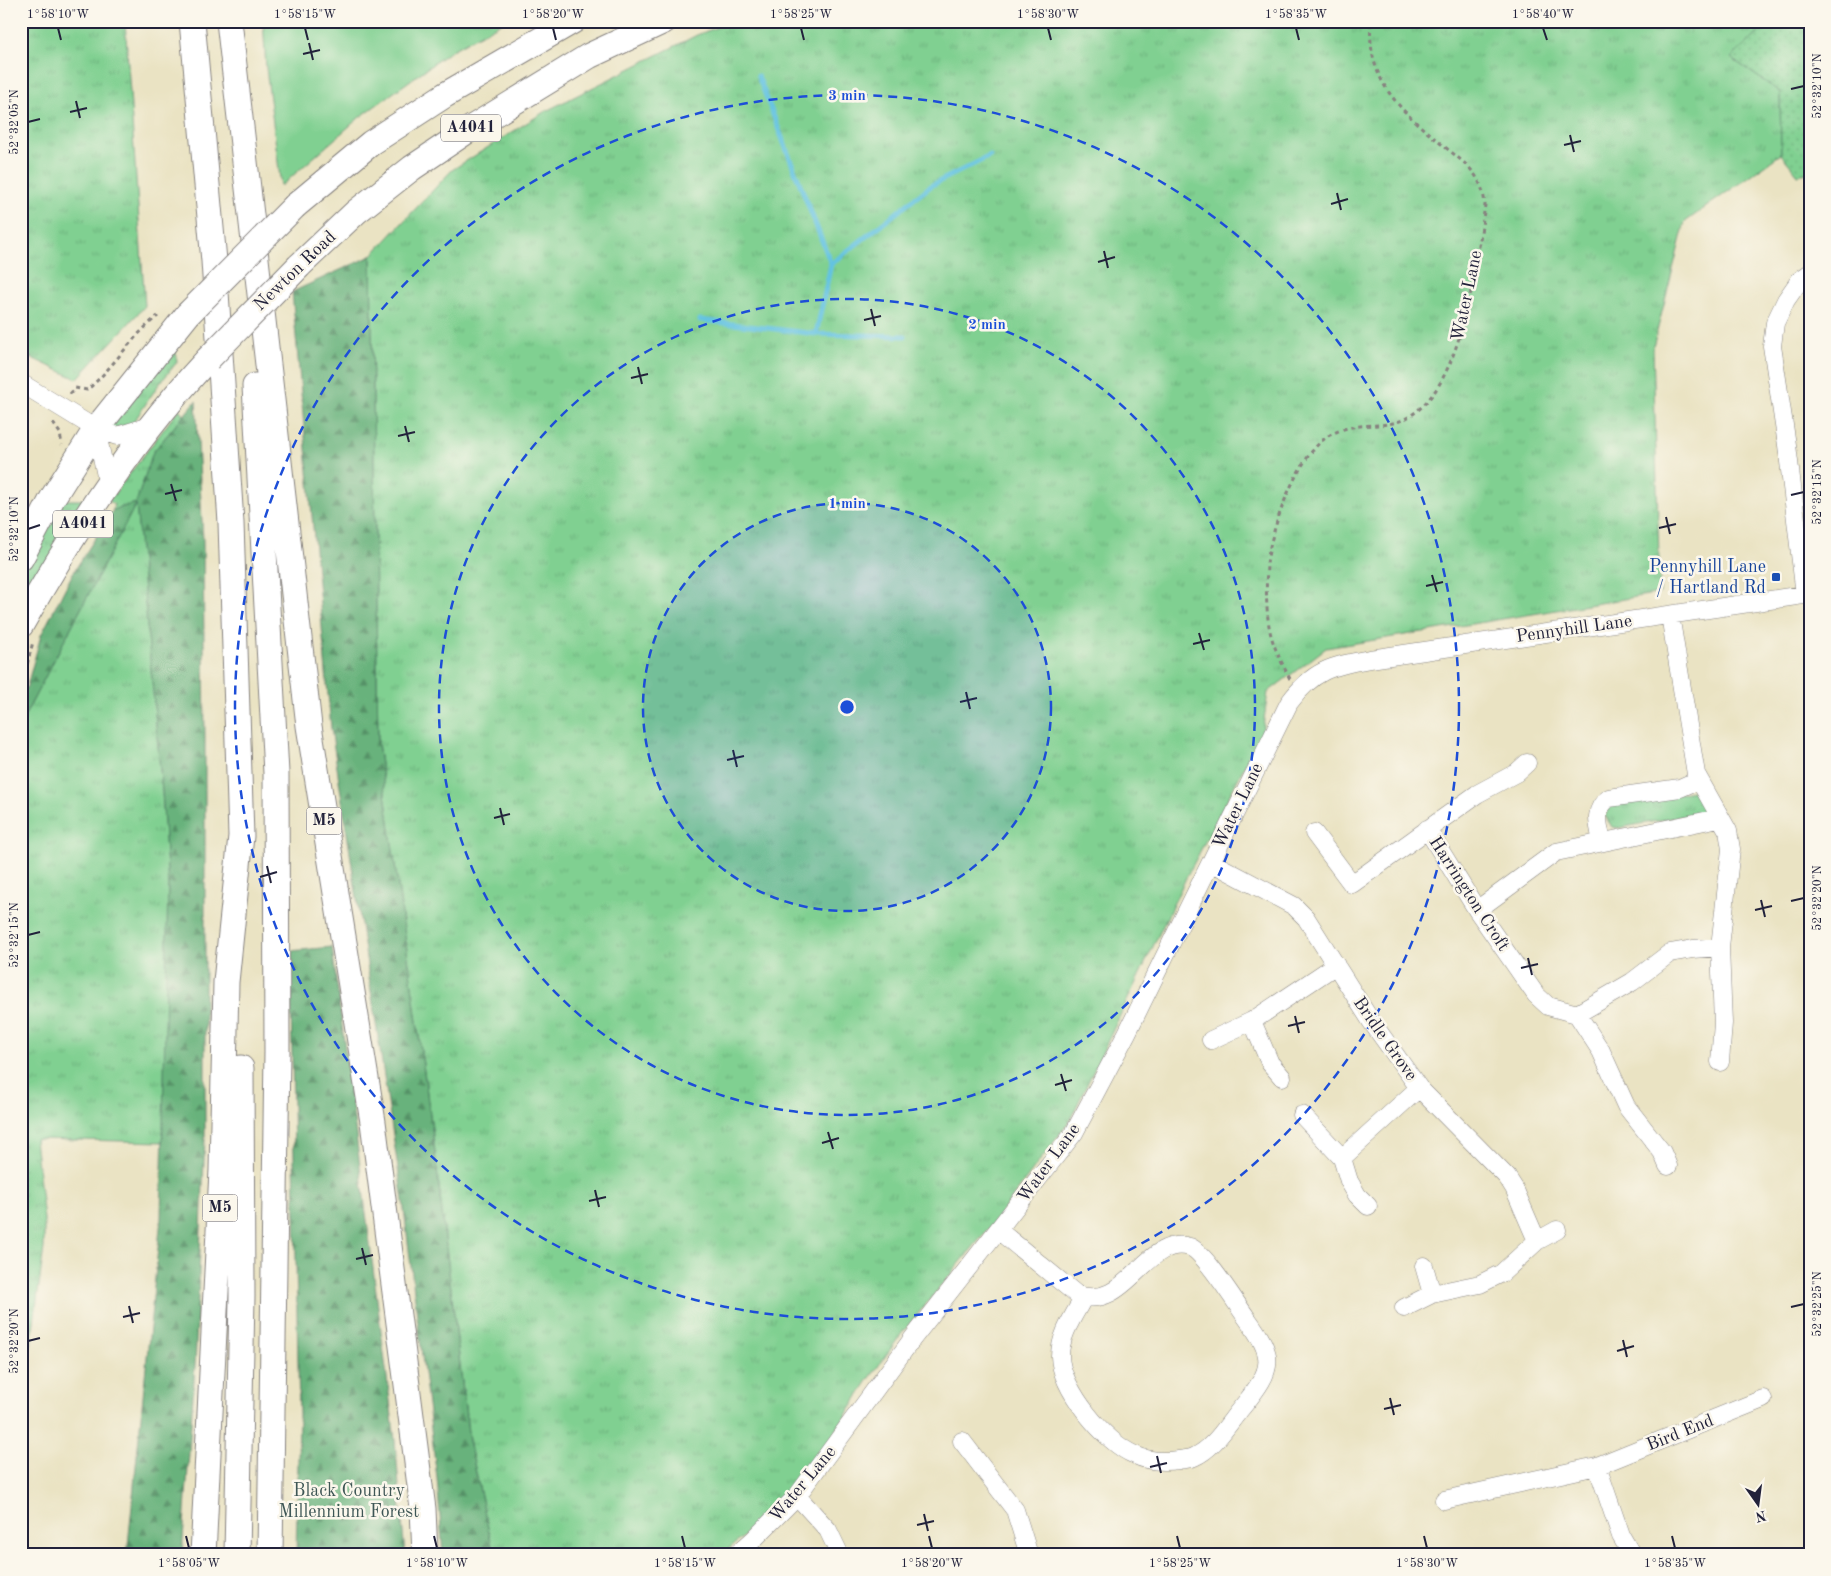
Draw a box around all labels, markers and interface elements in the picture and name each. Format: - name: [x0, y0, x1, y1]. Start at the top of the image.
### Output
- text: 1°58'10"W: [27, 8, 89, 21]
- text: 1°58'15"W: [274, 8, 336, 21]
- text: 1°58'20"W: [522, 8, 584, 21]
- text: 1°58'25"W: [770, 8, 832, 21]
- text: 1°58'30"W: [1017, 8, 1079, 21]
- text: 1°58'35"W: [1265, 8, 1327, 21]
- text: 1°58'40"W: [1512, 8, 1574, 21]
- text: 52°32'10"N: [1811, 53, 1824, 119]
- text: 52°32'05"N: [8, 89, 21, 155]
- text: 3 min: [828, 89, 866, 104]
- road number: A4041: [441, 115, 501, 142]
- street label: Newton Road: [251, 228, 339, 314]
- street label: Water Lane: [1449, 249, 1485, 343]
- text: 2 min: [968, 318, 1006, 333]
- text: 52°32'15"N: [1811, 459, 1824, 525]
- text: 52°32'10"N: [8, 496, 21, 562]
- text: 1 min: [828, 497, 866, 512]
- road number: A4041: [53, 510, 113, 538]
- place label: Pennyhill Lane / Hartland Rd: [1649, 558, 1766, 597]
- marker: Pennyhill Lane / Hartland Rd: [1770, 571, 1782, 583]
- street label: Pennyhill Lane: [1515, 612, 1633, 646]
- centre of rings: [838, 698, 856, 716]
- street label: Water Lane: [1210, 760, 1266, 852]
- road number: M5: [306, 808, 342, 834]
- street label: Harrington Croft: [1425, 833, 1513, 955]
- text: 52°32'20"N: [1811, 865, 1824, 931]
- text: 52°32'15"N: [8, 902, 21, 968]
- street label: Bridle Grove: [1350, 994, 1420, 1084]
- street label: Water Lane: [1014, 1120, 1084, 1206]
- road number: M5: [202, 1194, 238, 1222]
- text: 52°32'25"N: [1811, 1271, 1824, 1337]
- text: 52°32'20"N: [8, 1308, 21, 1374]
- street label: Bird End: [1644, 1411, 1716, 1455]
- street label: Water Lane: [766, 1443, 840, 1525]
- north arrow: [1734, 1478, 1784, 1528]
- park label: Black Country Millennium Forest: [279, 1482, 419, 1521]
- text: N: [1754, 1508, 1768, 1524]
- text: 1°58'05"W: [158, 1557, 220, 1570]
- text: 1°58'10"W: [406, 1557, 468, 1570]
- text: 1°58'15"W: [654, 1557, 716, 1570]
- text: 1°58'20"W: [901, 1557, 963, 1570]
- text: 1°58'25"W: [1149, 1557, 1211, 1570]
- text: 1°58'30"W: [1396, 1557, 1458, 1570]
- text: 1°58'35"W: [1644, 1557, 1706, 1570]

